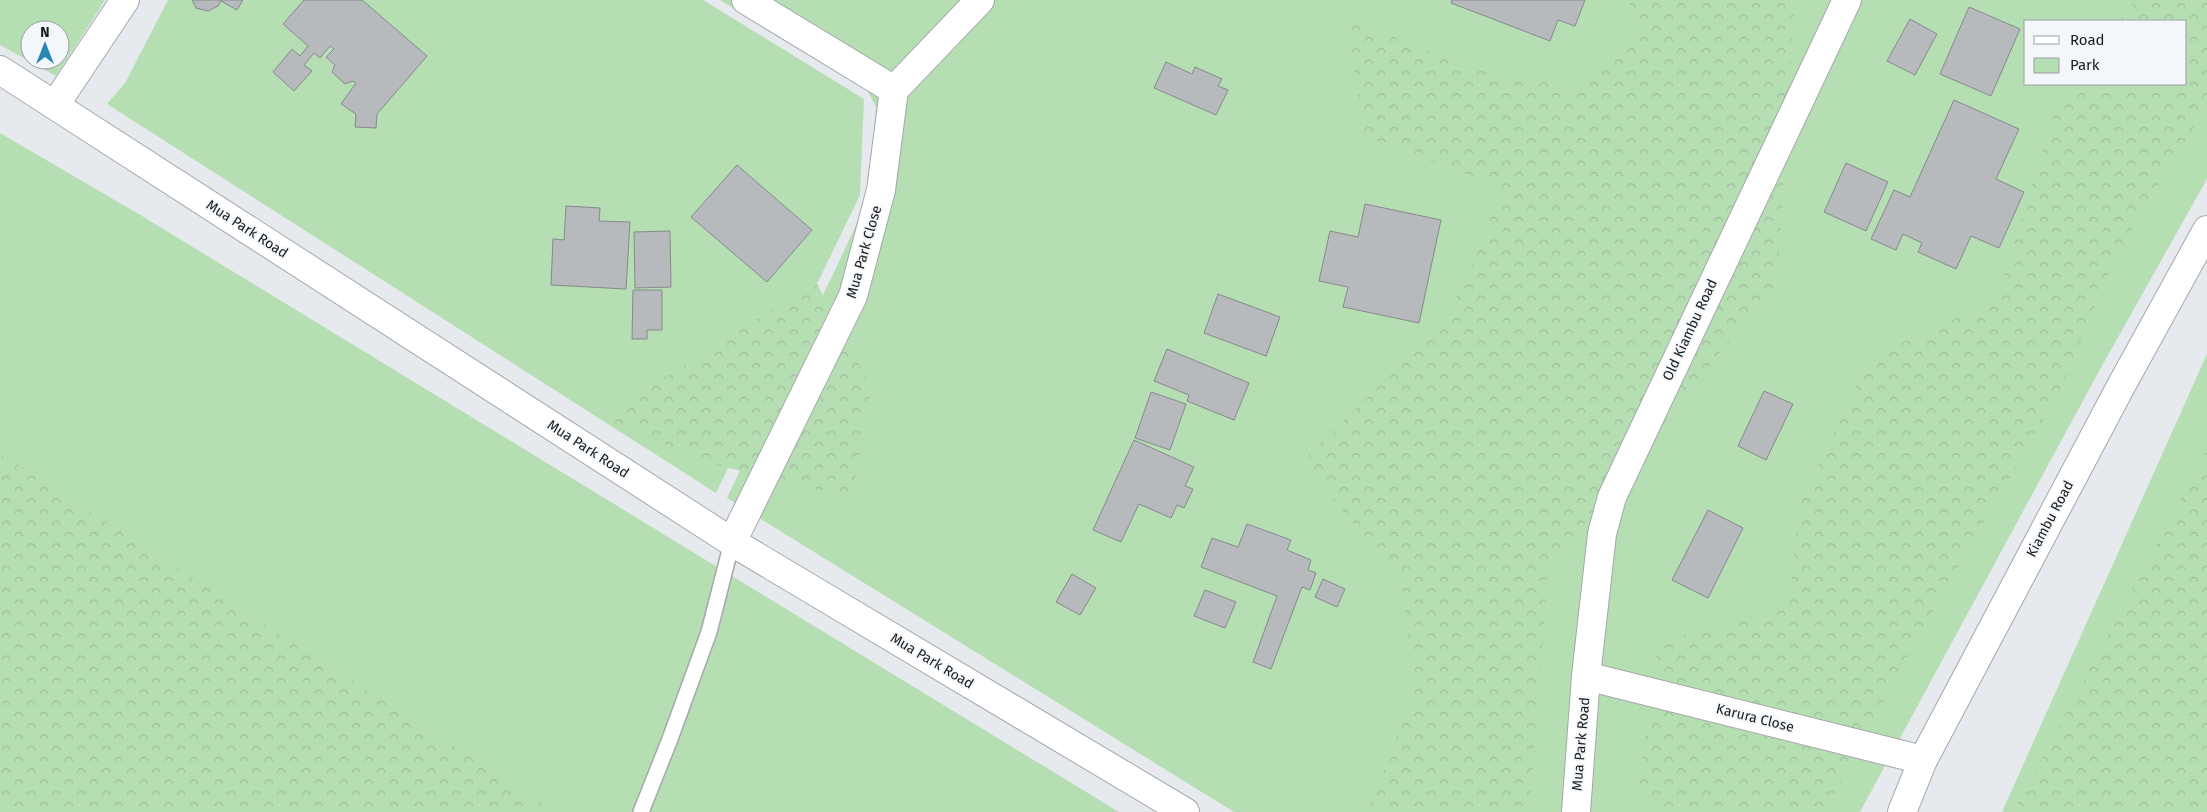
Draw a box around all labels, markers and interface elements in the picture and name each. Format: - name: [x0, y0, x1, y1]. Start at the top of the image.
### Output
- north arrow: [20, 20, 70, 70]
- legend: [2024, 20, 2187, 85]
- text: N: [40, 24, 50, 41]
- text: Road: [2070, 31, 2105, 49]
- text: Park: [2070, 56, 2100, 74]
- street label: Mua Park Road: [203, 196, 291, 262]
- street label: Mua Park Close: [843, 204, 885, 300]
- street label: Old Kiambu Road: [1659, 277, 1721, 383]
- street label: Mua Park Road: [544, 416, 632, 482]
- street label: Kiambu Road: [2023, 478, 2077, 560]
- street label: Mua Park Road: [887, 630, 977, 692]
- street label: Mua Park Road: [1568, 696, 1594, 792]
- street label: Karura Close: [1714, 700, 1796, 736]

